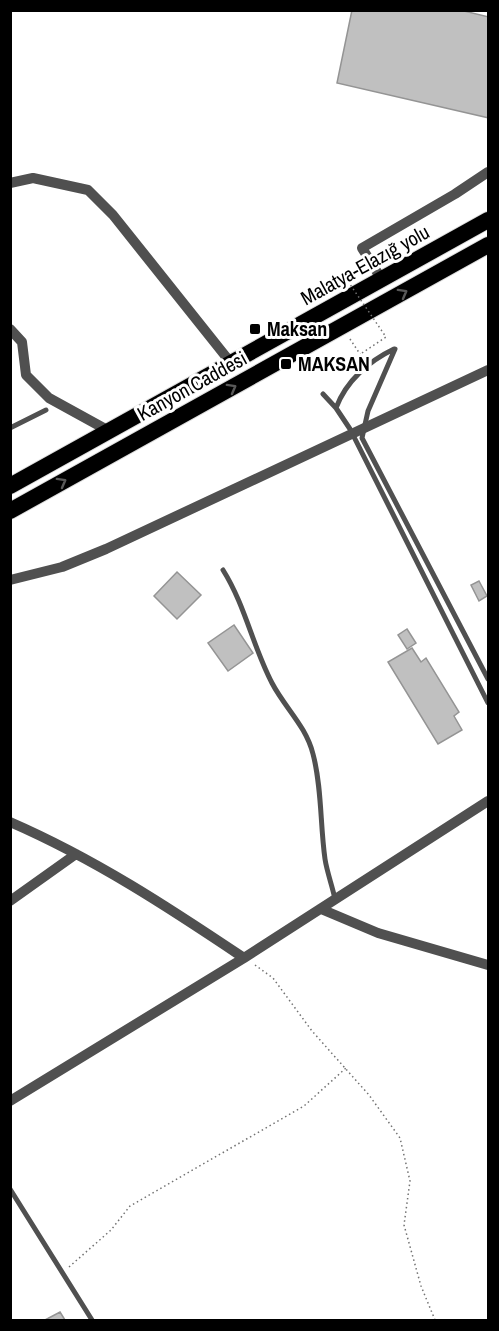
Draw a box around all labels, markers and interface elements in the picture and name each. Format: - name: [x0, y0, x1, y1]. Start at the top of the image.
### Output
- street label: Malatya-Elazığ yolu: [296, 218, 434, 311]
- one-way arrow: [396, 289, 407, 300]
- place label: Maksan: [267, 315, 327, 342]
- marker: Maksan: [248, 322, 262, 336]
- street label: Kanyon Caddesi: [132, 344, 251, 427]
- place label: MAKSAN: [298, 350, 370, 377]
- marker: MAKSAN: [279, 357, 293, 371]
- one-way arrow: [226, 383, 236, 395]
- one-way arrow: [55, 478, 66, 489]

